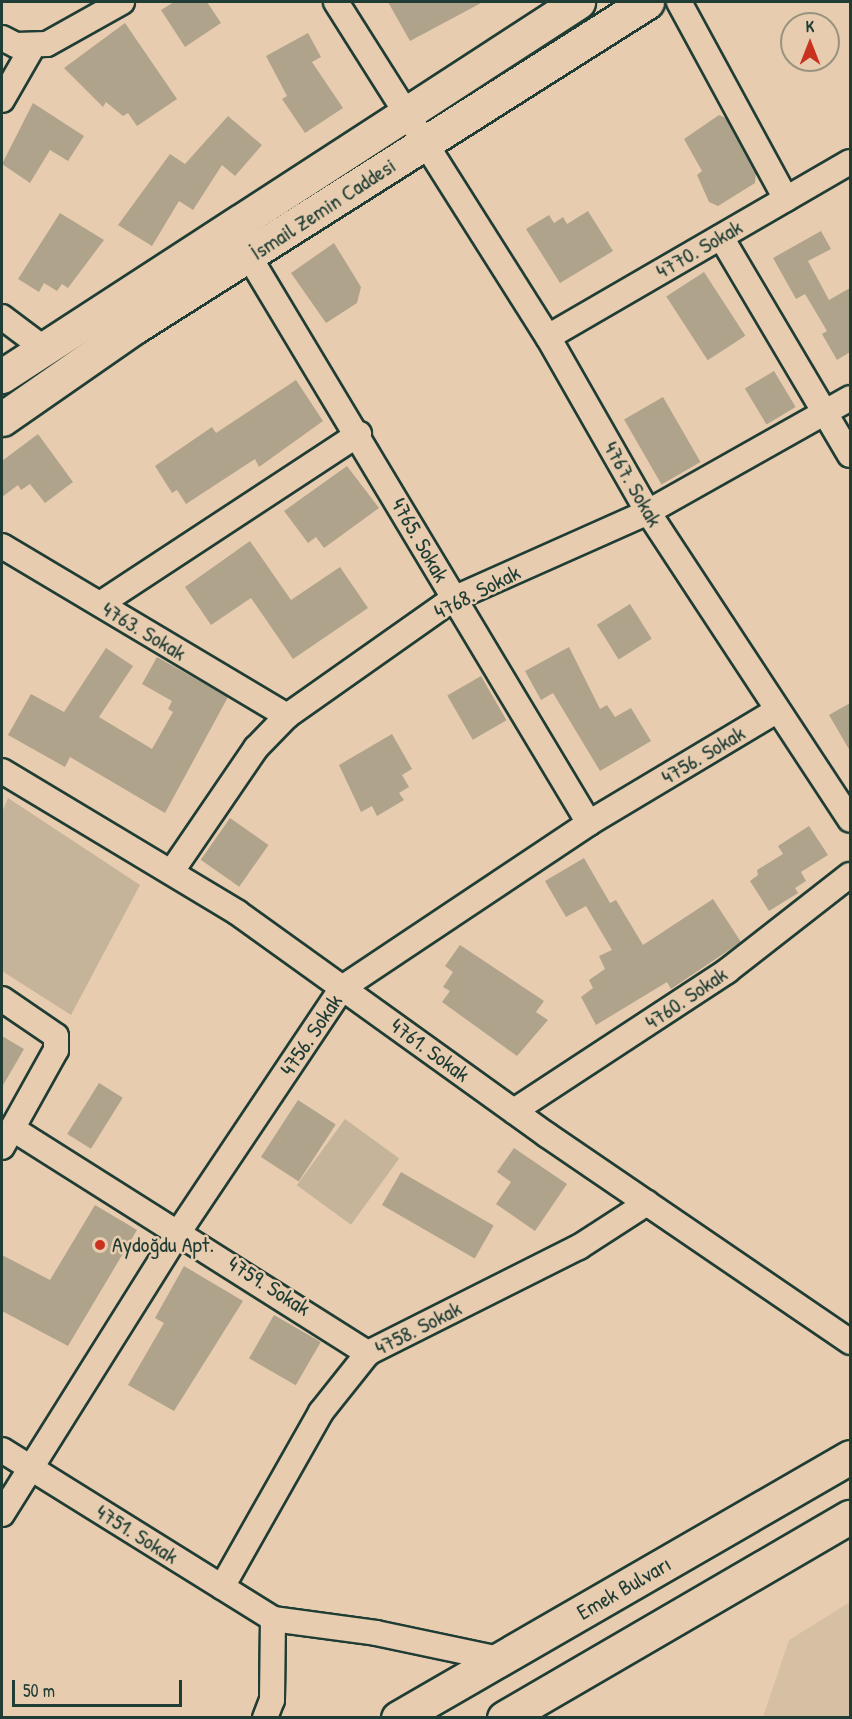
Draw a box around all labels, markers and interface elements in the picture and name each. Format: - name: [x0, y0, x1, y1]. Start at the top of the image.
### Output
- north arrow: [780, 12, 840, 72]
- text: K: [806, 15, 814, 37]
- street label: İsmail Zemin Caddesi: [245, 152, 401, 266]
- street label: 4770. Sokak: [651, 214, 747, 284]
- street label: 4767. Sokak: [598, 437, 668, 531]
- street label: 4765. Sokak: [385, 493, 455, 587]
- street label: 4768. Sokak: [430, 559, 524, 625]
- street label: 4763. Sokak: [97, 596, 191, 666]
- street label: 4756. Sokak: [656, 720, 750, 790]
- street label: 4760. Sokak: [640, 961, 732, 1035]
- street label: 4756. Sokak: [274, 989, 348, 1081]
- street label: 4761. Sokak: [385, 1012, 475, 1088]
- place label: Aydoğdu Apt.: [112, 1232, 214, 1258]
- marker: Aydoğdu Apt.: [93, 1238, 107, 1252]
- street label: 4759. Sokak: [223, 1250, 315, 1322]
- street label: 4758. Sokak: [370, 1295, 466, 1361]
- street label: 4751. Sokak: [91, 1498, 183, 1570]
- street label: Emek Bulvarı: [572, 1551, 676, 1625]
- scale bar: [15, 1668, 184, 1706]
- text: 50 m: [23, 1678, 55, 1703]

